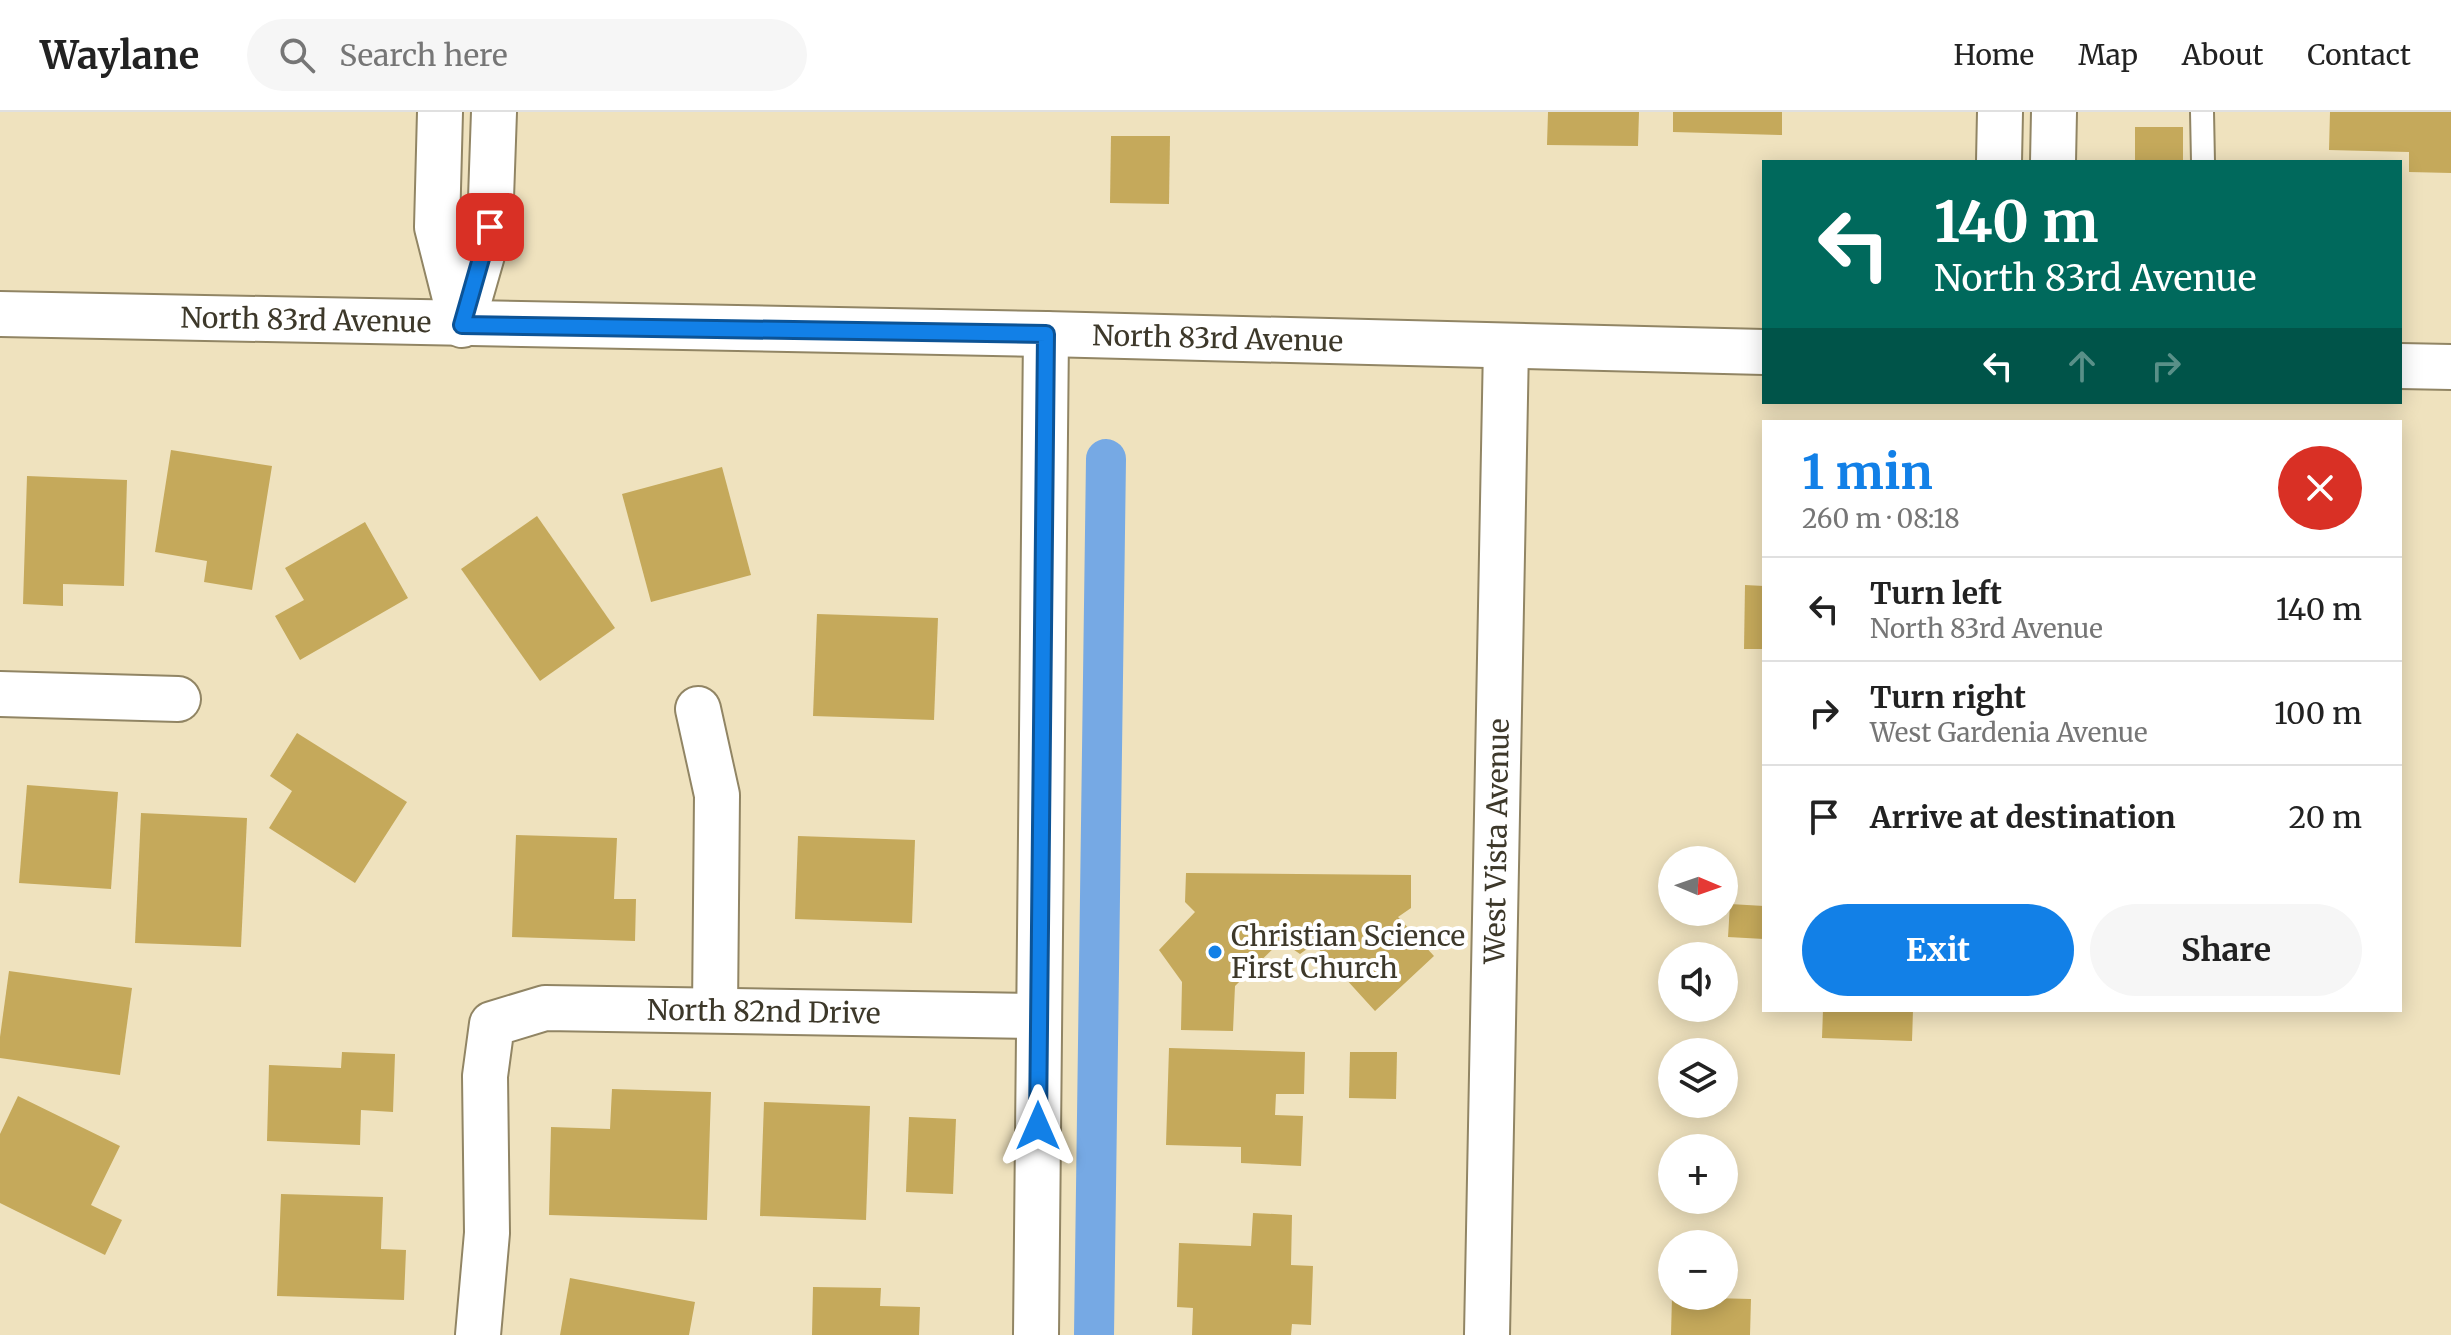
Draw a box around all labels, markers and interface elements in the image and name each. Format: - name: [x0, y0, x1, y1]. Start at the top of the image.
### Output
- search box: [247, 19, 807, 91]
- text: Waylane: [40, 32, 199, 79]
- icon: search: [275, 33, 319, 77]
- text: Search here: [339, 36, 508, 74]
- text: Home: [1953, 37, 2034, 73]
- text: Map: [2078, 37, 2138, 73]
- text: About: [2182, 37, 2263, 73]
- text: Contact: [2307, 37, 2411, 73]
- text: 140 m: [1934, 187, 2099, 257]
- icon: left: [1802, 192, 1906, 296]
- pin: [456, 193, 524, 261]
- icon: arrive: [468, 205, 512, 249]
- text: North 83rd Avenue: [1934, 256, 2256, 301]
- street label: North 83rd Avenue: [180, 299, 432, 340]
- street label: North 83rd Avenue: [1092, 317, 1344, 359]
- icon: left: [1976, 344, 2020, 388]
- icon: ahead: [2060, 344, 2104, 388]
- icon: right: [2144, 344, 2188, 388]
- text: 1 min: [1802, 442, 1933, 502]
- button: close: [2278, 446, 2362, 530]
- text: 260 m · 08:18: [1802, 502, 1960, 535]
- text: Turn left: [1870, 574, 2002, 612]
- icon: left: [1802, 587, 1846, 631]
- text: 140 m: [2276, 590, 2362, 628]
- text: North 83rd Avenue: [1870, 612, 2103, 645]
- text: Turn right: [1870, 678, 2026, 716]
- icon: right: [1802, 691, 1846, 735]
- text: 100 m: [2274, 694, 2362, 732]
- text: West Gardenia Avenue: [1870, 716, 2148, 749]
- street label: West Vista Avenue: [1476, 718, 1517, 965]
- icon: arrive: [1802, 795, 1846, 839]
- text: Arrive at destination: [1870, 798, 2176, 836]
- text: 20 m: [2289, 798, 2362, 836]
- north arrow: [1658, 846, 1738, 926]
- map controls: [1658, 846, 1738, 1310]
- button: Exit: [1802, 904, 2074, 996]
- button: Share: [2090, 904, 2362, 996]
- place label: Christian Science First Church: [1231, 918, 1465, 986]
- button: sound: [1658, 942, 1738, 1022]
- marker: Christian Science First Church: [1206, 943, 1224, 961]
- street label: North 82nd Drive: [647, 992, 881, 1031]
- button: layers: [1658, 1038, 1738, 1118]
- position arrow: [996, 1084, 1080, 1168]
- button: +: [1658, 1134, 1738, 1214]
- button: −: [1658, 1230, 1738, 1310]

